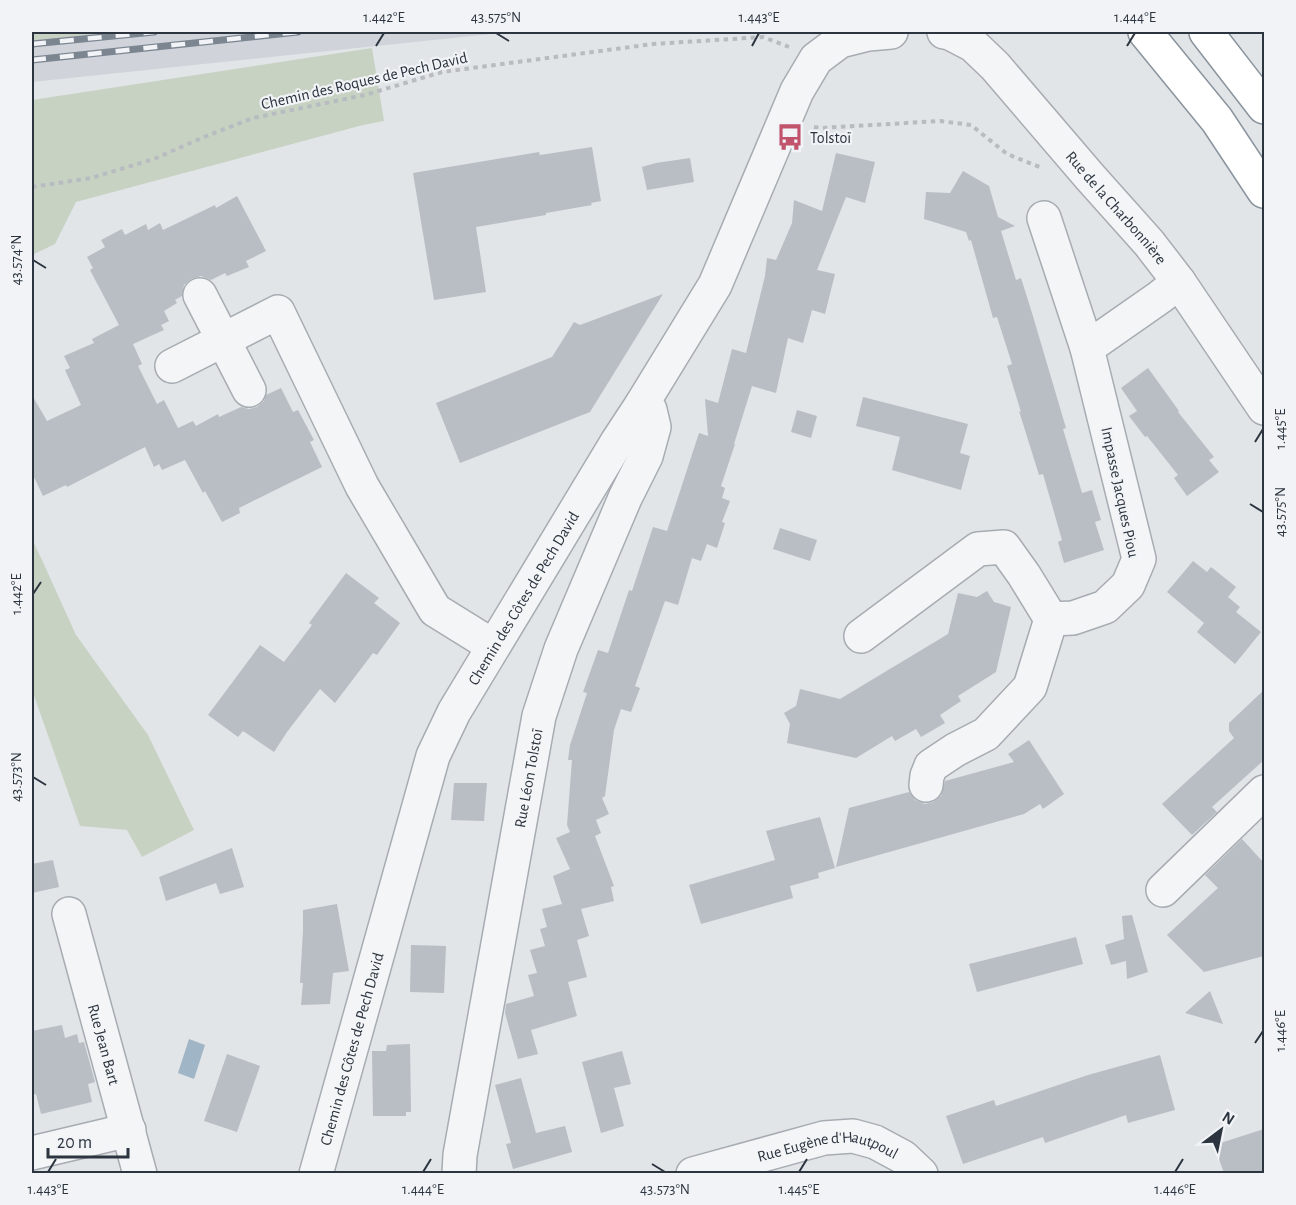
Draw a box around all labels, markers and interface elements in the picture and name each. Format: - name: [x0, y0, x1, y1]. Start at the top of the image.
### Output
- text: 1.442°E: [363, 10, 405, 25]
- text: 43.575°N: [471, 10, 521, 25]
- text: 1.443°E: [739, 10, 779, 25]
- text: 1.444°E: [1114, 10, 1156, 25]
- street label: Chemin des Roques de Pech David: [260, 49, 469, 113]
- bus stop icon: Tolstoï: [775, 122, 805, 152]
- place label: Tolstoï: [810, 130, 851, 146]
- street label: Rue de la Charbonnière: [1063, 148, 1169, 268]
- text: 43.574°N: [9, 234, 24, 286]
- text: 1.445°E: [1273, 409, 1288, 449]
- street label: Impasse Jacques Piou: [1098, 426, 1142, 559]
- text: 43.575°N: [1273, 487, 1288, 537]
- street label: Chemin des Côtes de Pech David: [465, 509, 582, 688]
- text: 1.442°E: [9, 573, 24, 615]
- street label: Rue Léon Tolstoï: [512, 727, 546, 829]
- text: 43.573°N: [9, 752, 24, 802]
- street label: Chemin des Côtes de Pech David: [317, 951, 387, 1147]
- street label: Rue Jean Bart: [85, 1002, 122, 1087]
- text: 1.446°E: [1273, 1010, 1288, 1052]
- north arrow: [1191, 1100, 1251, 1160]
- text: N: [1219, 1108, 1237, 1128]
- scale bar: [48, 1121, 128, 1159]
- street label: Rue Eugène d'Hautpoul: [756, 1129, 901, 1165]
- text: 20 m: [57, 1134, 92, 1152]
- text: 1.443°E: [28, 1182, 68, 1197]
- text: 1.444°E: [402, 1182, 444, 1197]
- text: 43.573°N: [640, 1182, 690, 1197]
- text: 1.445°E: [779, 1182, 819, 1197]
- text: 1.446°E: [1154, 1182, 1196, 1197]

